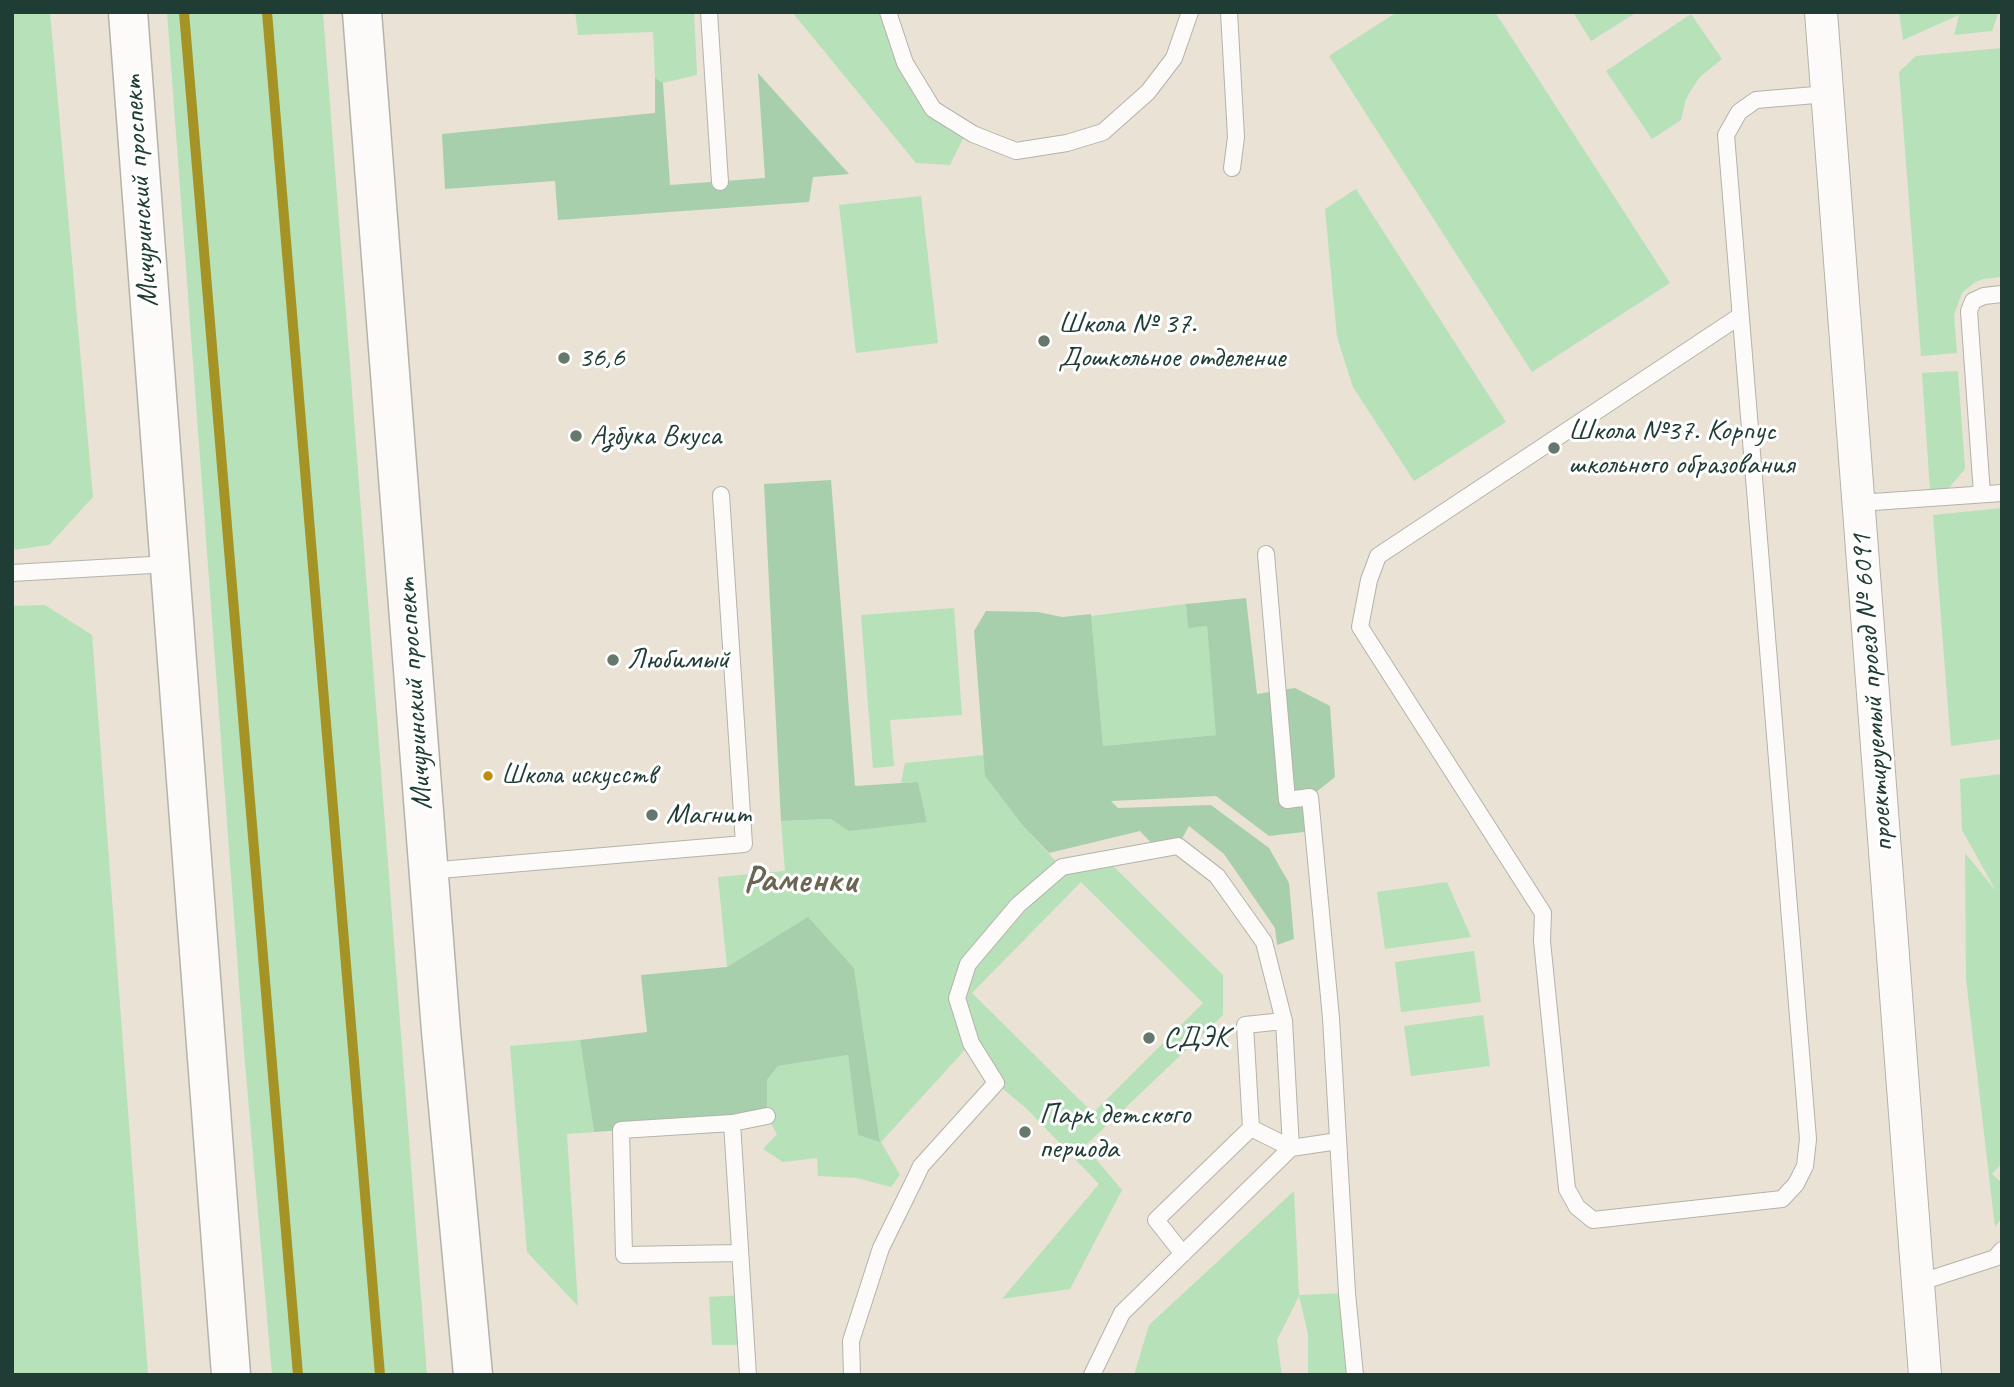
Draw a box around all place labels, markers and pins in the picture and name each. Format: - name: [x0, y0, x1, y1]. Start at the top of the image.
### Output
- place label: Школа № 37. Дошкольное отделение: [1058, 306, 1285, 376]
- marker: Школа № 37. Дошкольное отделение: [1036, 333, 1052, 349]
- place label: 36,6: [578, 340, 624, 376]
- marker: 36,6: [556, 350, 572, 366]
- place label: Школа №37. Корпус школьного образования: [1568, 413, 1794, 484]
- place label: Азбука Вкуса: [590, 418, 721, 454]
- marker: Азбука Вкуса: [568, 428, 584, 444]
- marker: Школа №37. Корпус школьного образования: [1546, 440, 1562, 456]
- place label: Любимый: [627, 642, 729, 678]
- marker: Любимый: [605, 652, 621, 668]
- place label: Школа искусств: [501, 759, 656, 793]
- marker: Школа искусств: [481, 769, 495, 783]
- place label: Магнит: [666, 797, 751, 833]
- marker: Магнит: [644, 807, 660, 823]
- place label: СДЭК: [1163, 1020, 1229, 1056]
- marker: СДЭК: [1141, 1030, 1157, 1046]
- place label: Парк детского периода: [1039, 1097, 1190, 1168]
- marker: Парк детского периода: [1017, 1124, 1033, 1140]

